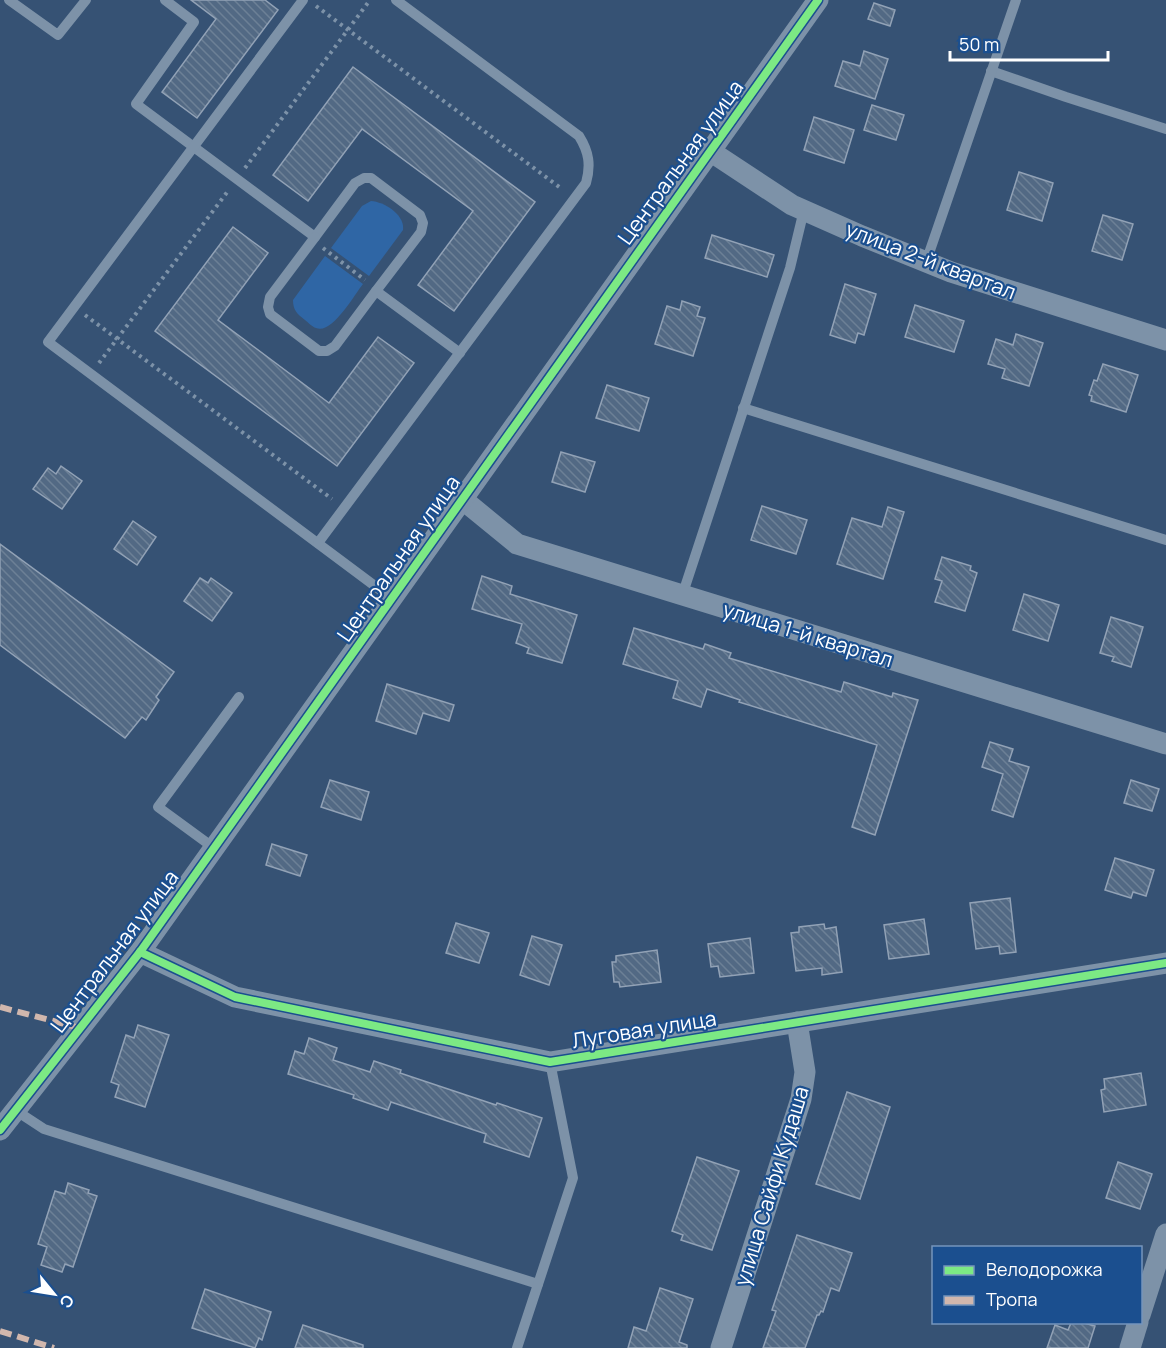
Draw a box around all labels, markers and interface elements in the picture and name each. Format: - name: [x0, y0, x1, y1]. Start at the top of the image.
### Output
- scale bar: [950, 24, 1108, 62]
- text: 50 m: [959, 32, 999, 56]
- street label: Центральная улица: [611, 74, 749, 250]
- street label: улица 2-й квартал: [842, 215, 1020, 305]
- street label: Центральная улица: [330, 469, 466, 647]
- street label: улица 1-й квартал: [720, 595, 896, 673]
- street label: Центральная улица: [44, 864, 184, 1038]
- street label: Луговая улица: [570, 1004, 718, 1054]
- street label: улица Сайфи Кудаша: [727, 1083, 815, 1289]
- legend: [932, 1246, 1142, 1324]
- text: Велодорожка: [986, 1257, 1103, 1281]
- north arrow: [24, 1264, 84, 1324]
- text: Тропа: [986, 1287, 1037, 1311]
- text: С: [54, 1291, 79, 1312]

